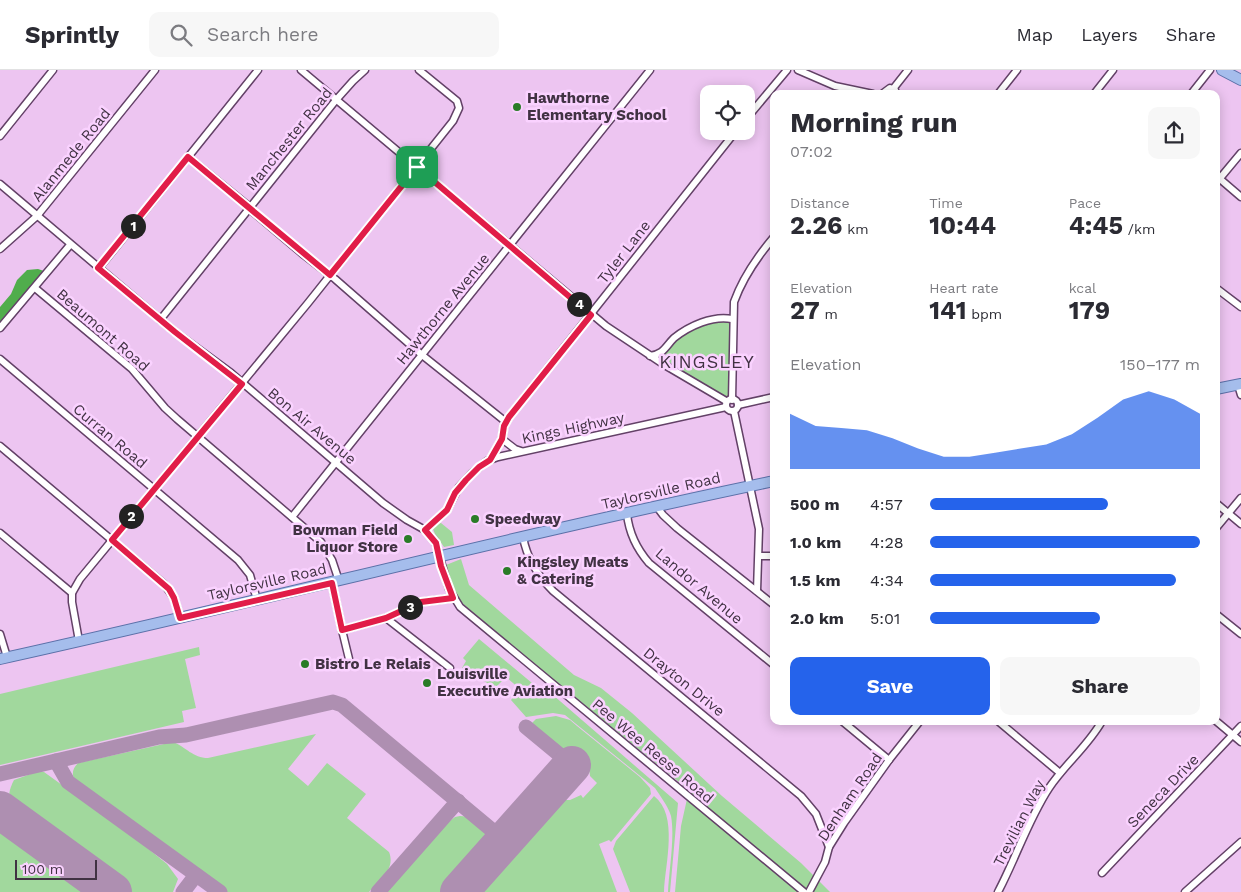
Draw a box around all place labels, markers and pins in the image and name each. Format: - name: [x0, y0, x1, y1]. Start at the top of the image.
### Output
- place label: Hawthorne Elementary School: [527, 89, 667, 124]
- marker: Hawthorne Elementary School: [511, 101, 523, 113]
- pin: [396, 146, 438, 188]
- pin: 1: [120, 214, 146, 238]
- pin: 4: [566, 292, 592, 316]
- pin: 2: [118, 504, 144, 528]
- place label: Speedway: [485, 510, 561, 528]
- marker: Speedway: [469, 513, 481, 525]
- place label: Bowman Field Liquor Store: [293, 521, 398, 556]
- marker: Bowman Field Liquor Store: [402, 533, 414, 545]
- place label: Kingsley Meats & Catering: [517, 553, 628, 588]
- marker: Kingsley Meats & Catering: [501, 565, 513, 577]
- pin: 3: [398, 594, 422, 620]
- place label: Bistro Le Relais: [315, 655, 431, 673]
- marker: Bistro Le Relais: [299, 658, 311, 670]
- place label: Louisville Executive Aviation: [437, 665, 573, 700]
- marker: Louisville Executive Aviation: [421, 677, 433, 689]

